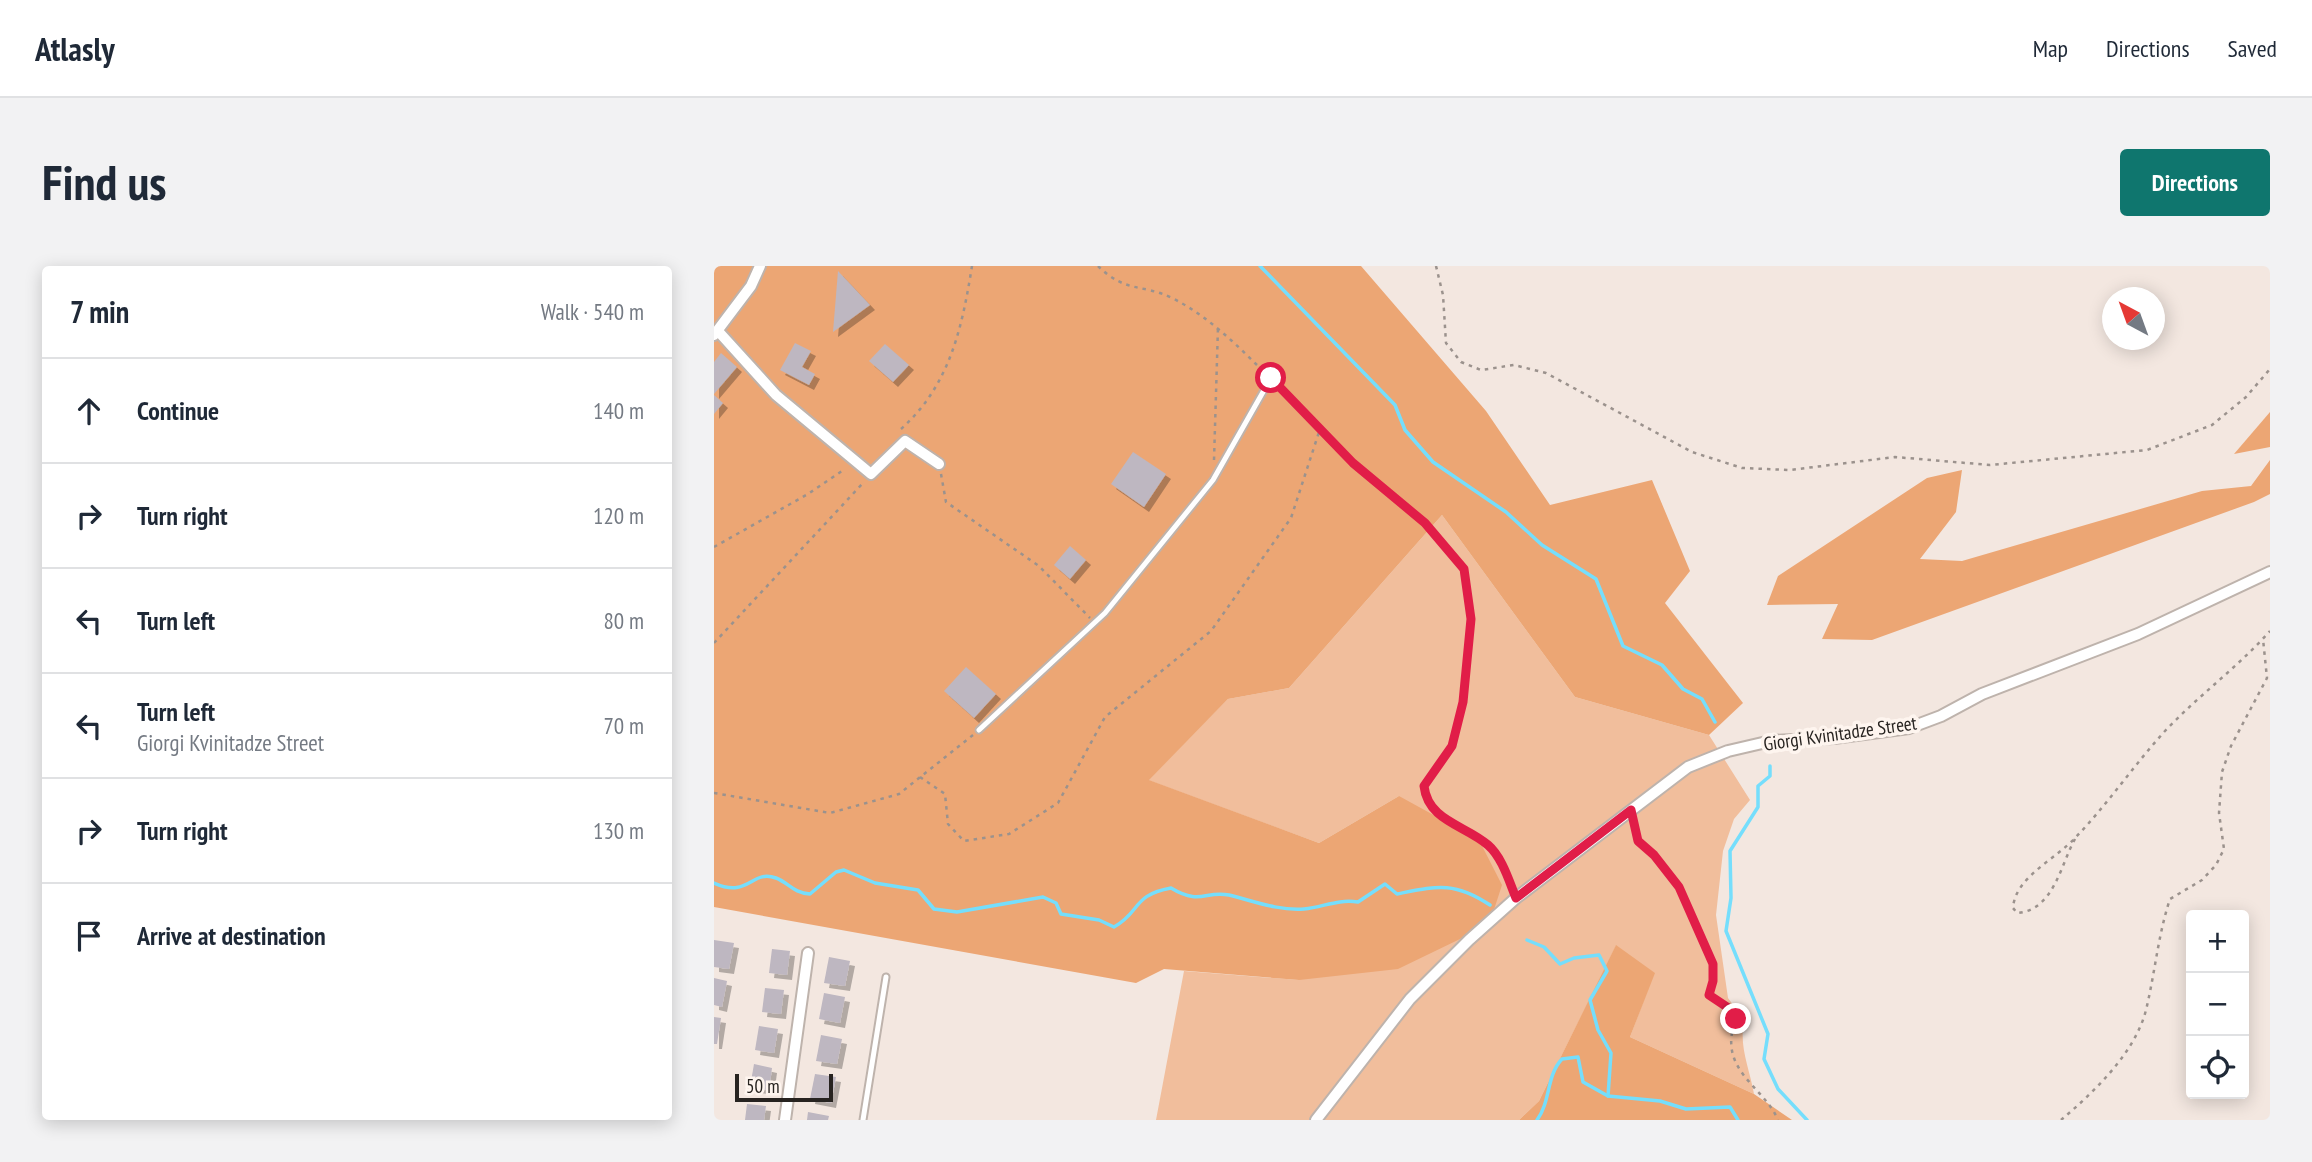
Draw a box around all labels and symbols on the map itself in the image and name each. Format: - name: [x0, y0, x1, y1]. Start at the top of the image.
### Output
- north arrow: [2102, 287, 2165, 350]
- route start: [1255, 362, 1286, 393]
- street label: Giorgi Kvinitadze Street: [1762, 710, 1919, 756]
- route end: [1720, 1003, 1751, 1034]
- scale bar: [735, 1071, 833, 1103]

